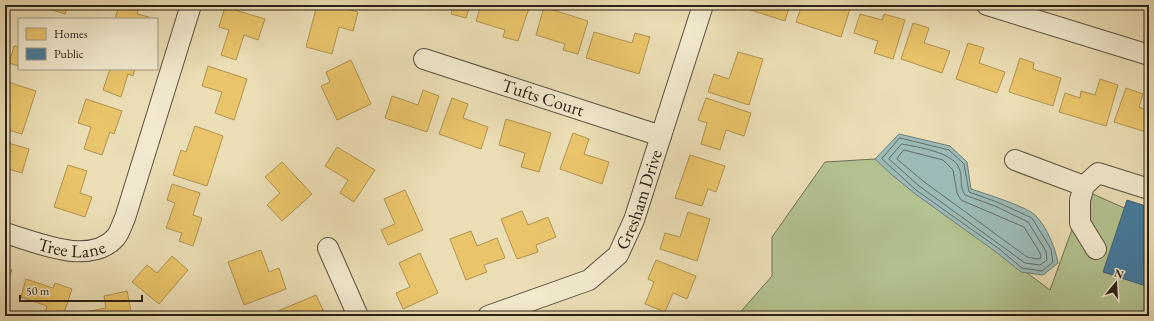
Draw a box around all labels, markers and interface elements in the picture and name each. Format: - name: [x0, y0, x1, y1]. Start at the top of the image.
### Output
- legend: [18, 18, 158, 70]
- text: Homes: [54, 26, 88, 42]
- text: Public: [54, 46, 84, 62]
- street label: Tufts Court: [499, 73, 587, 121]
- street label: Gresham Drive: [610, 147, 667, 253]
- street label: Tree Lane: [35, 232, 109, 262]
- north arrow: [1096, 263, 1136, 303]
- text: N: [1113, 265, 1126, 282]
- scale bar: [20, 277, 142, 303]
- text: 50 m: [26, 283, 50, 299]

